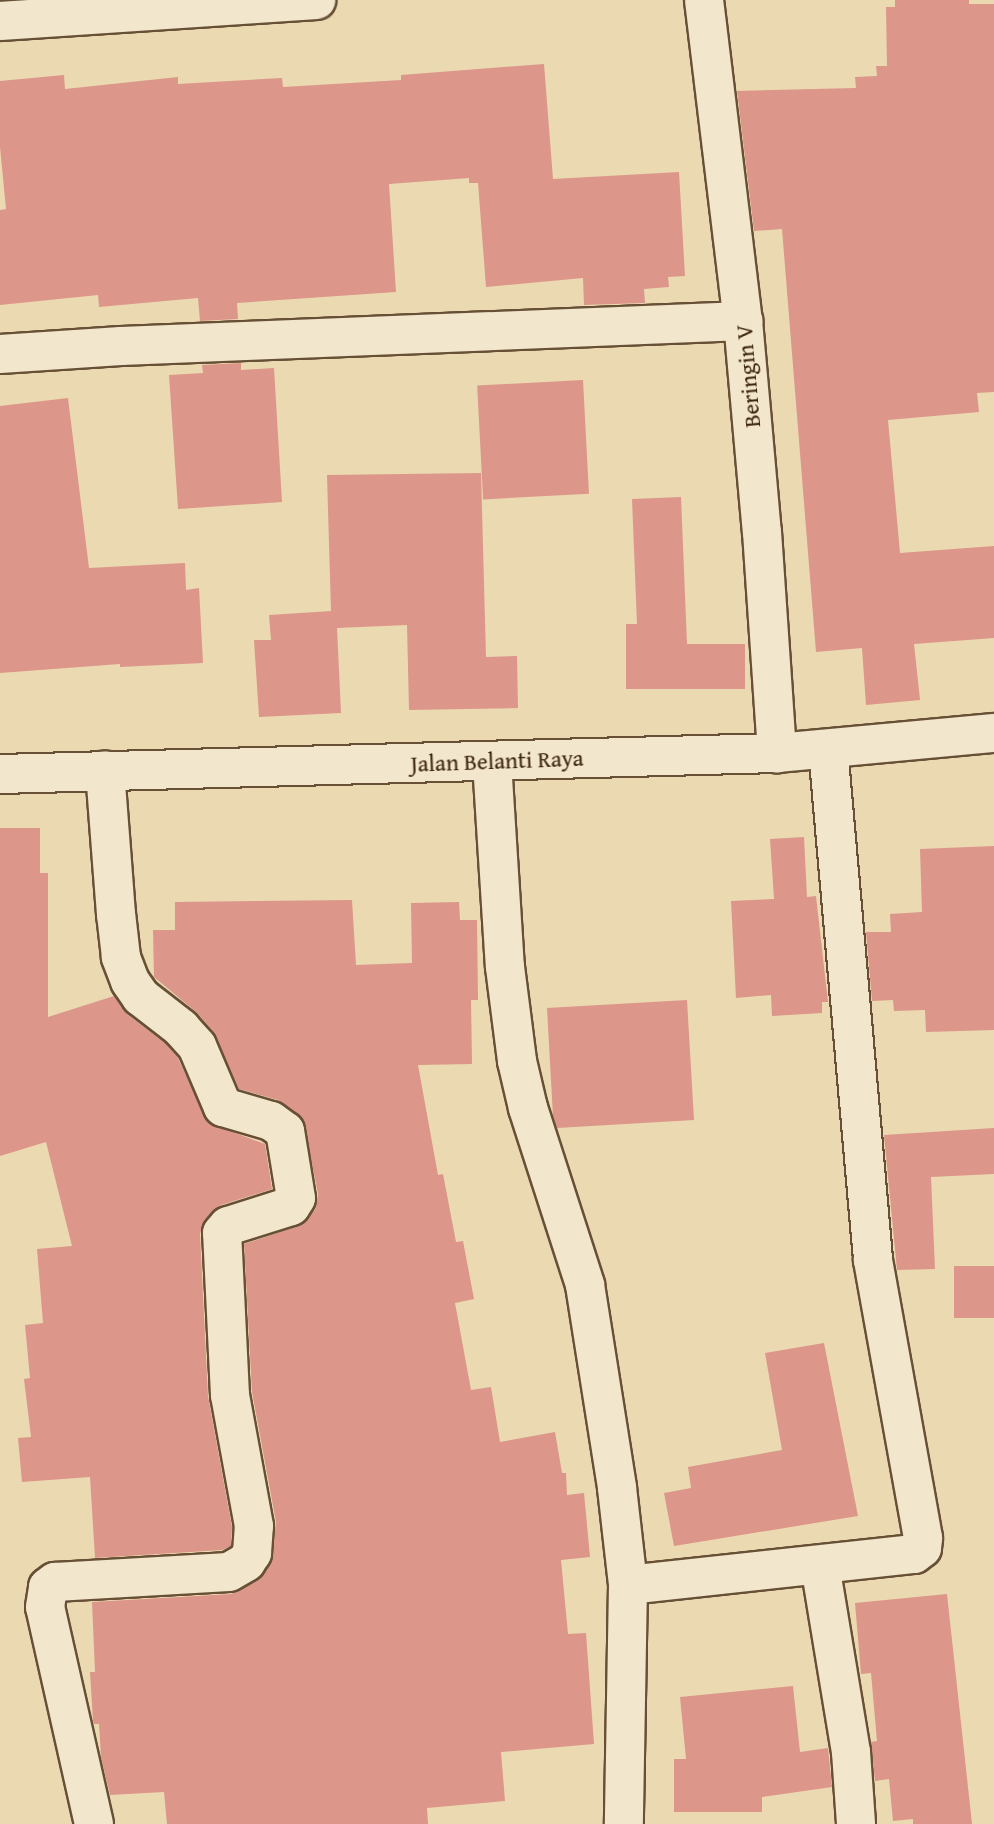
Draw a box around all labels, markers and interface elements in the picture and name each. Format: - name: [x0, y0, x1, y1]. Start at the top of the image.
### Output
- street label: Beringin V: [730, 323, 766, 429]
- street label: Jalan Belanti Raya: [410, 744, 584, 778]

